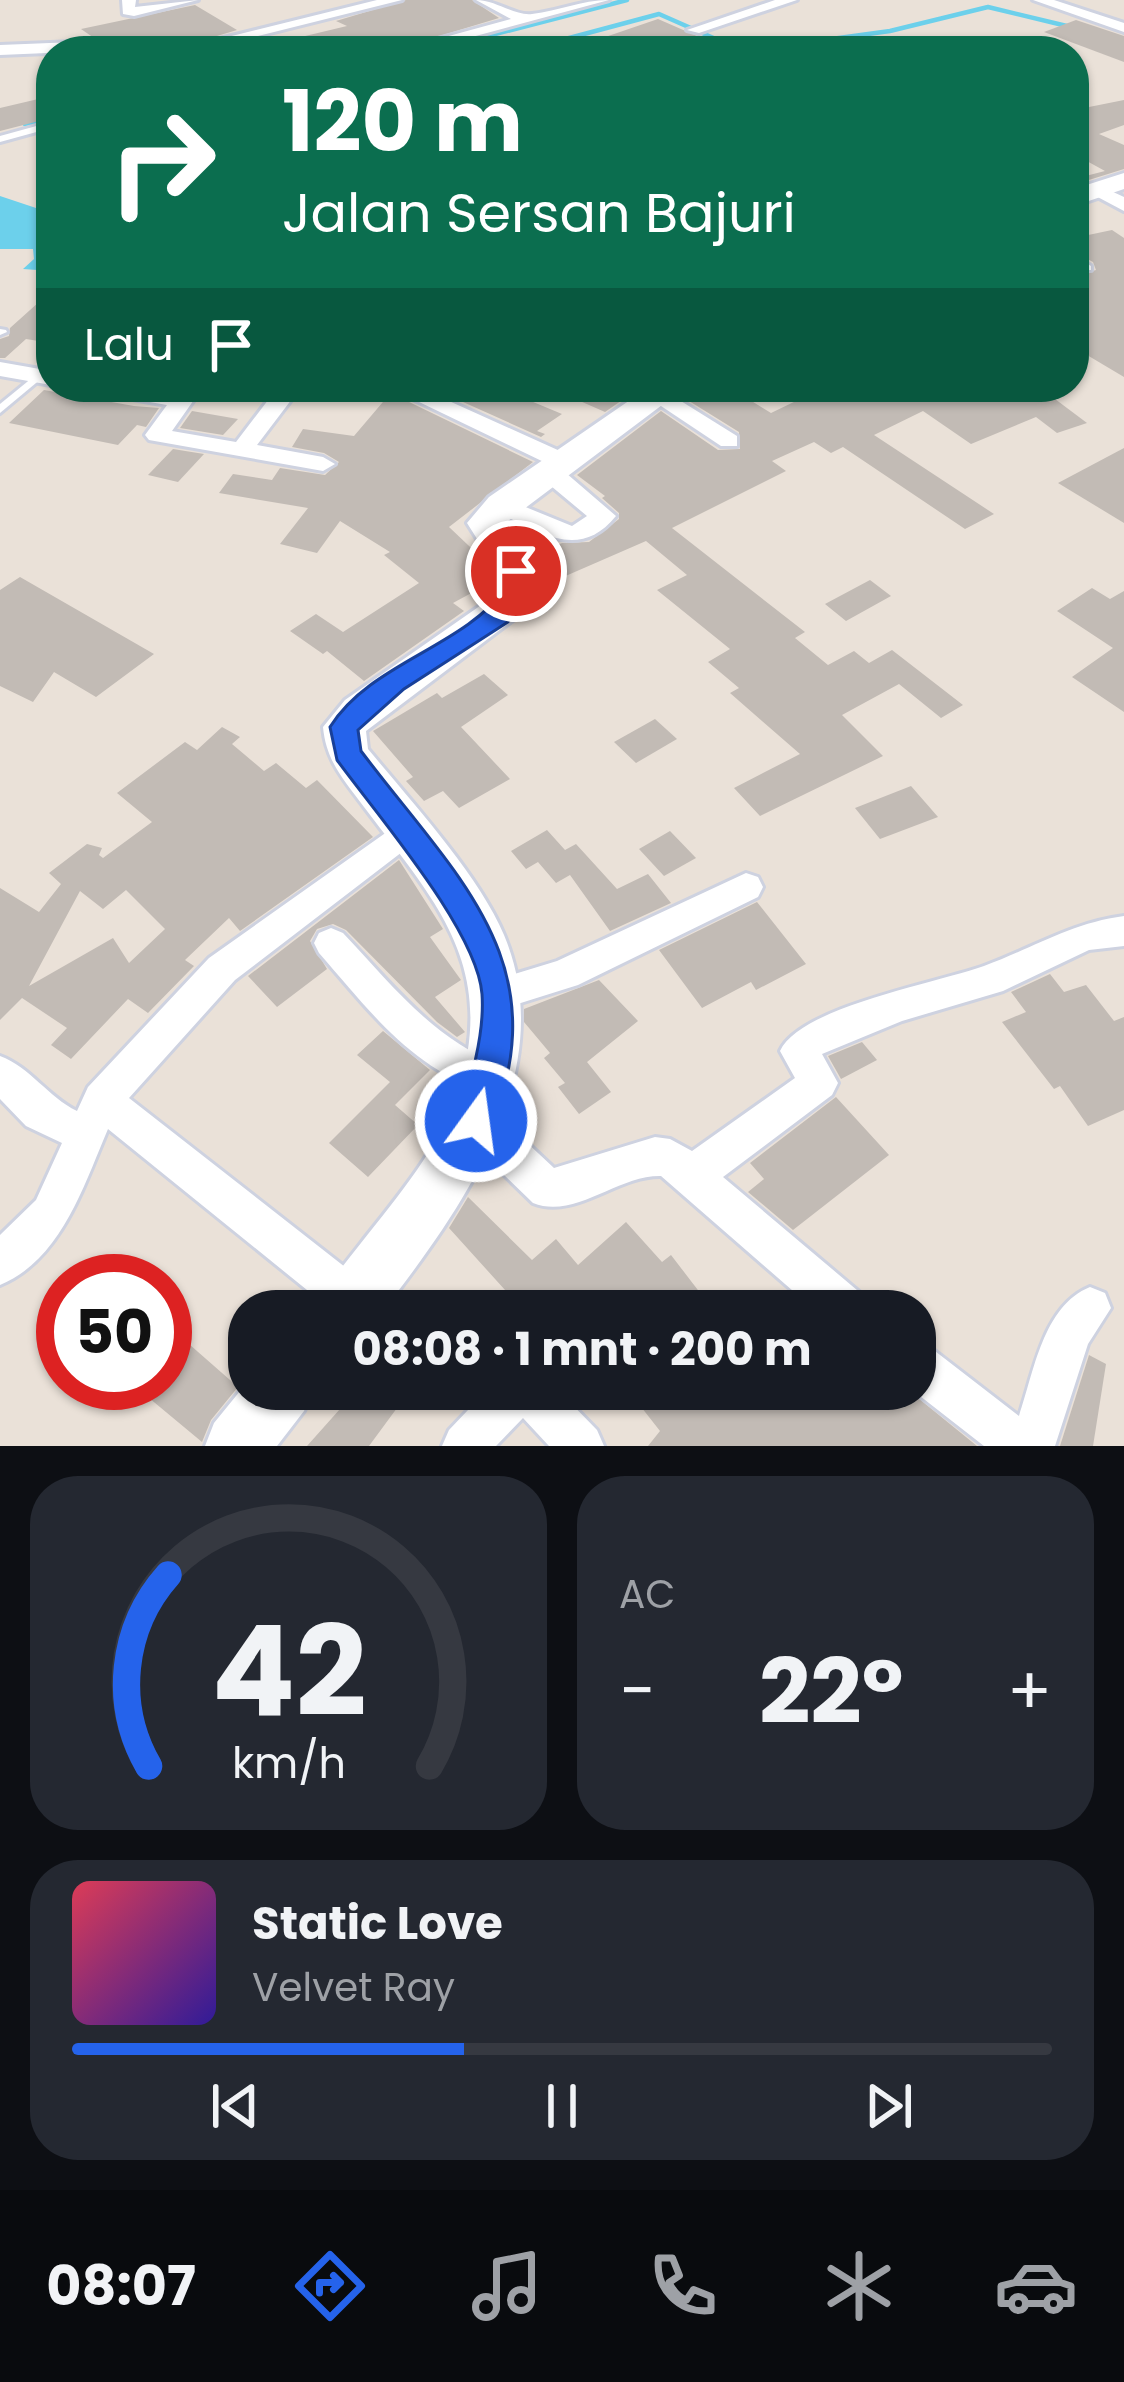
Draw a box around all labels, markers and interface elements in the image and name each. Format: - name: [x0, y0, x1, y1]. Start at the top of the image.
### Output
- text: 120 m: [282, 63, 523, 180]
- icon: right: [84, 84, 240, 240]
- text: Jalan Sersan Bajuri: [282, 175, 796, 251]
- icon: arrive: [198, 312, 264, 378]
- text: Lalu: [84, 313, 174, 376]
- pin: [465, 520, 567, 622]
- icon: arrive: [483, 538, 549, 604]
- position arrow: [413, 1058, 539, 1184]
- speed limit sign: 50: [36, 1254, 192, 1410]
- text: 08:08 · 1 mnt · 200 m: [352, 1318, 812, 1381]
- text: AC: [619, 1567, 675, 1622]
- text: 42: [211, 1584, 366, 1759]
- text: 22°: [759, 1628, 903, 1755]
- text: −: [619, 1645, 655, 1737]
- text: +: [1007, 1645, 1052, 1737]
- text: km/h: [231, 1733, 346, 1793]
- text: Static Love: [252, 1892, 503, 1955]
- text: Velvet Ray: [252, 1960, 455, 2015]
- icon: previous: [202, 2073, 268, 2139]
- icon: pause: [529, 2073, 595, 2139]
- icon: next: [856, 2073, 922, 2139]
- icon: directions: [288, 2244, 372, 2328]
- icon: music: [465, 2244, 549, 2328]
- icon: phone: [641, 2244, 725, 2328]
- icon: climate: [817, 2244, 901, 2328]
- icon: car: [994, 2244, 1078, 2328]
- text: 08:07: [46, 2248, 196, 2324]

